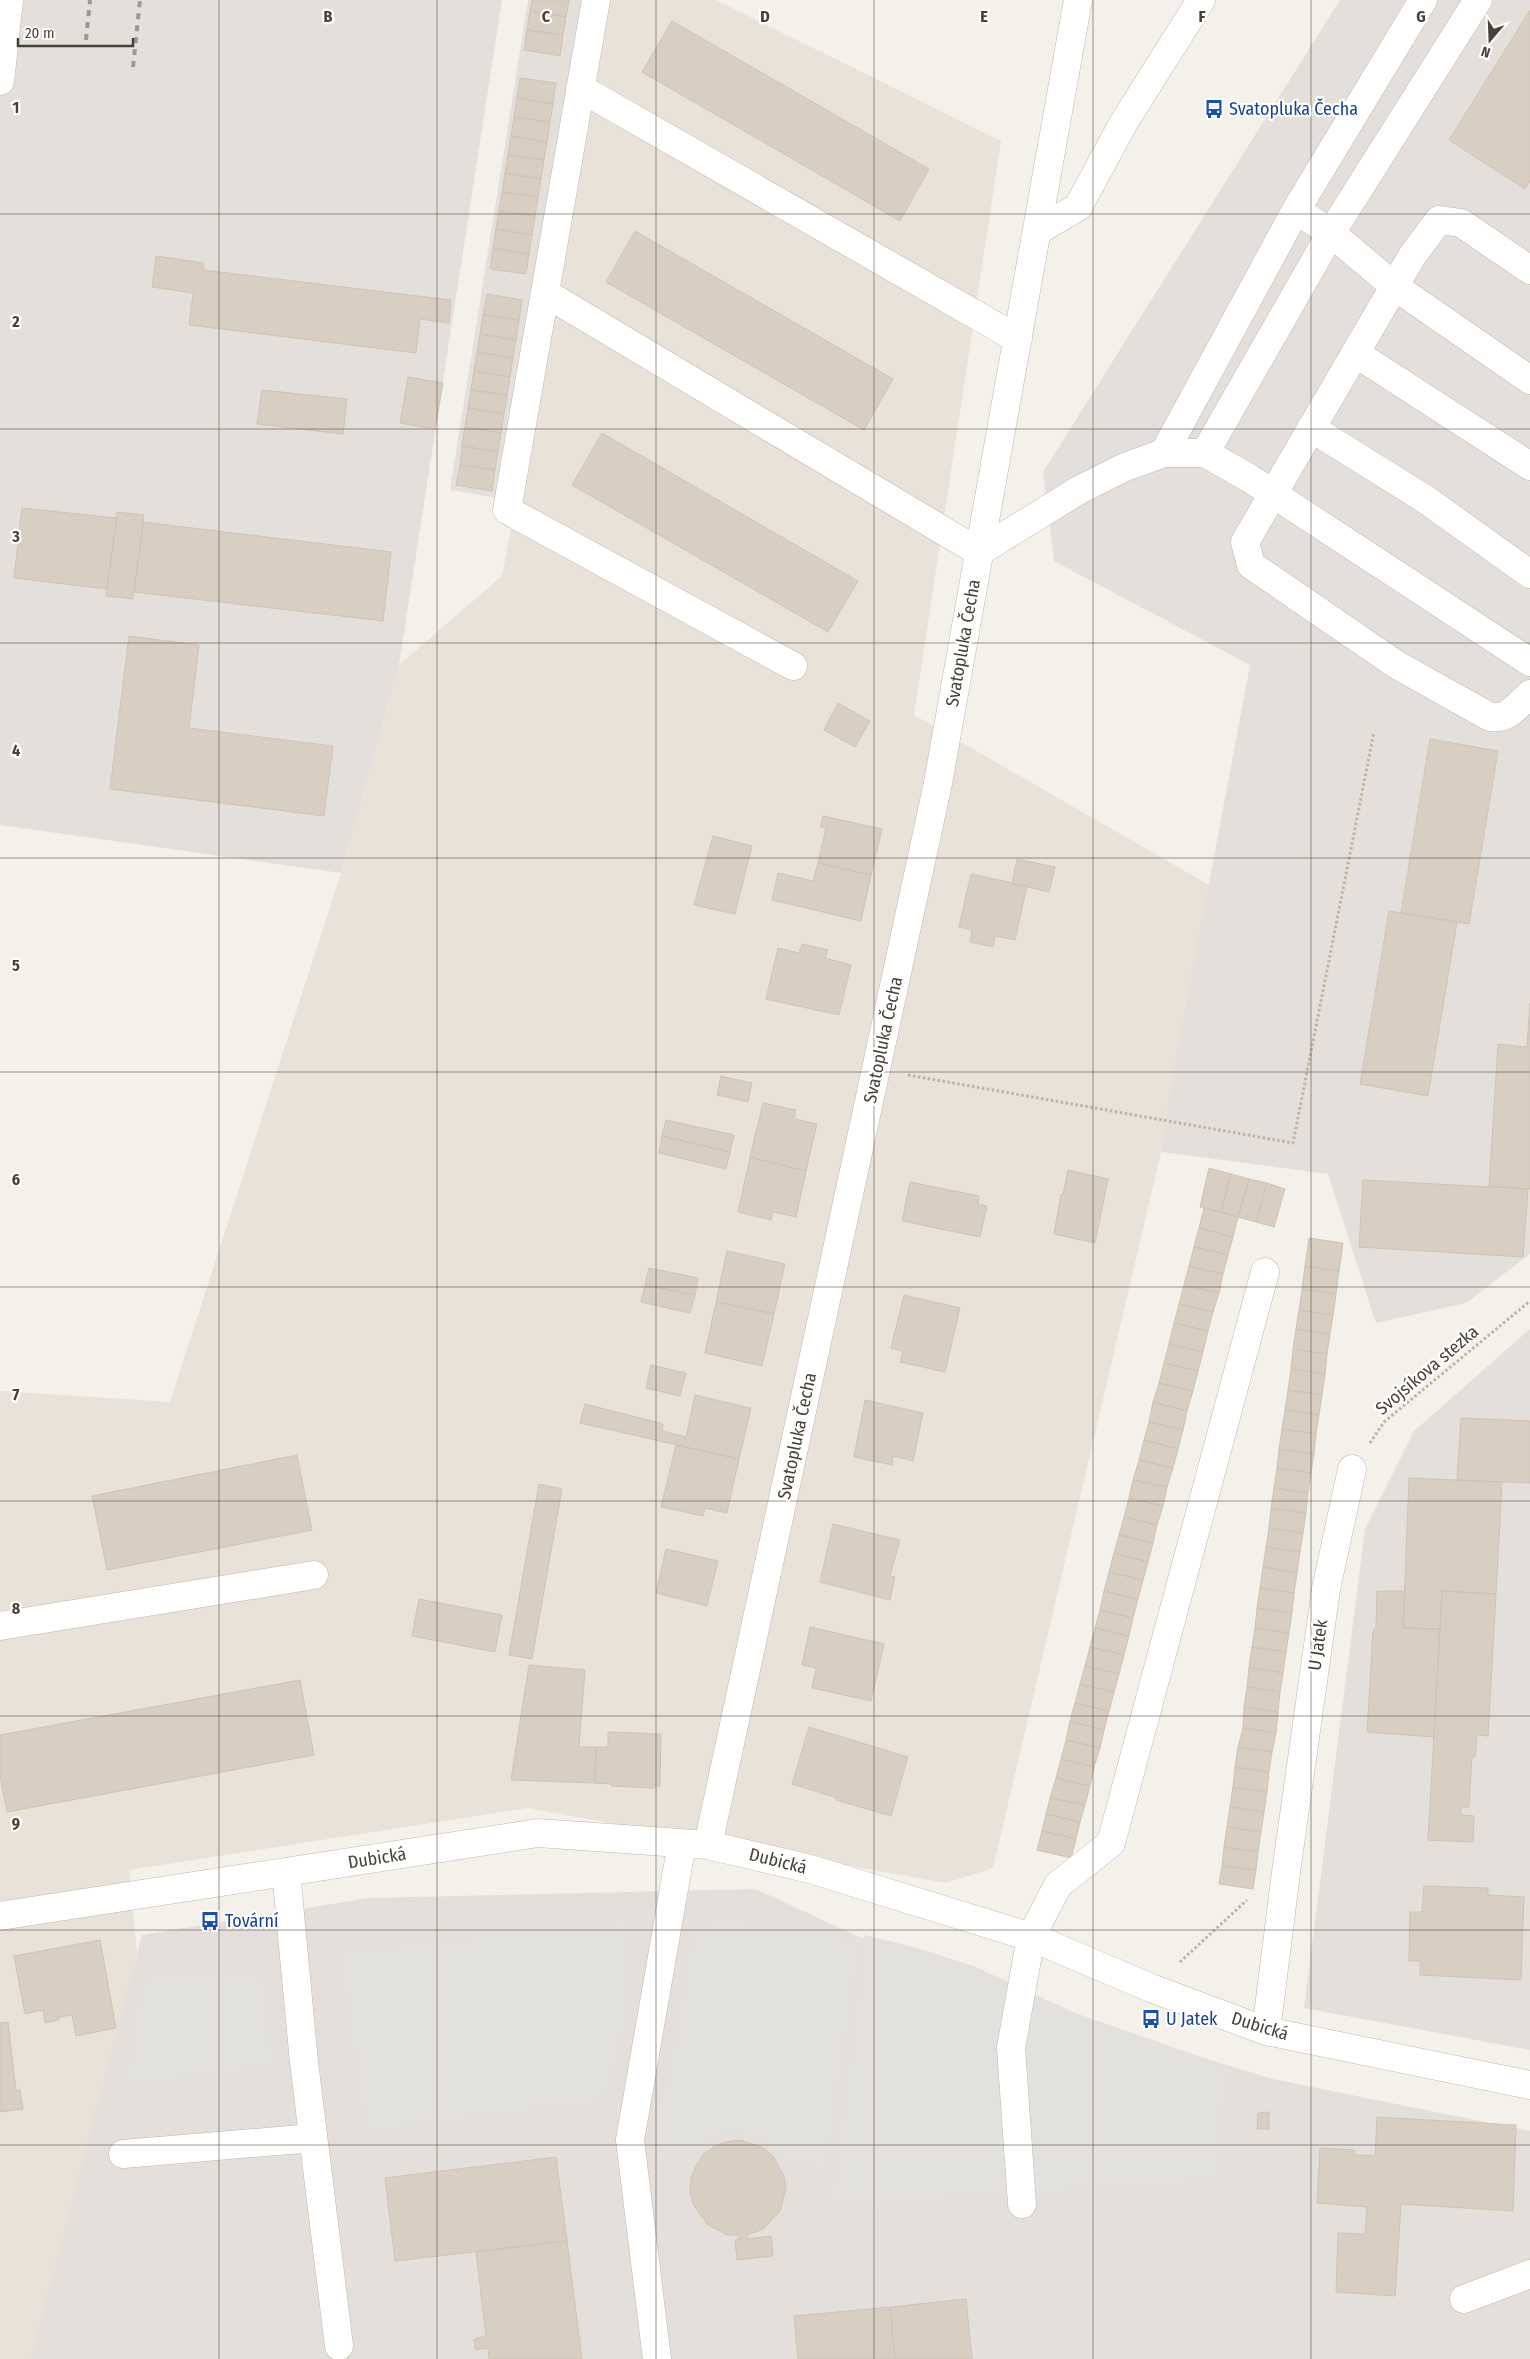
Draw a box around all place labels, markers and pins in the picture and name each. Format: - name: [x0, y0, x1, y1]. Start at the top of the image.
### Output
- bus stop icon: Svatopluka Čecha: [1203, 98, 1225, 120]
- place label: Svatopluka Čecha: [1229, 98, 1358, 120]
- bus stop icon: Tovární: [199, 1910, 221, 1932]
- place label: Tovární: [225, 1910, 279, 1932]
- bus stop icon: U Jatek: [1140, 2008, 1162, 2030]
- place label: U Jatek: [1166, 2008, 1218, 2030]

